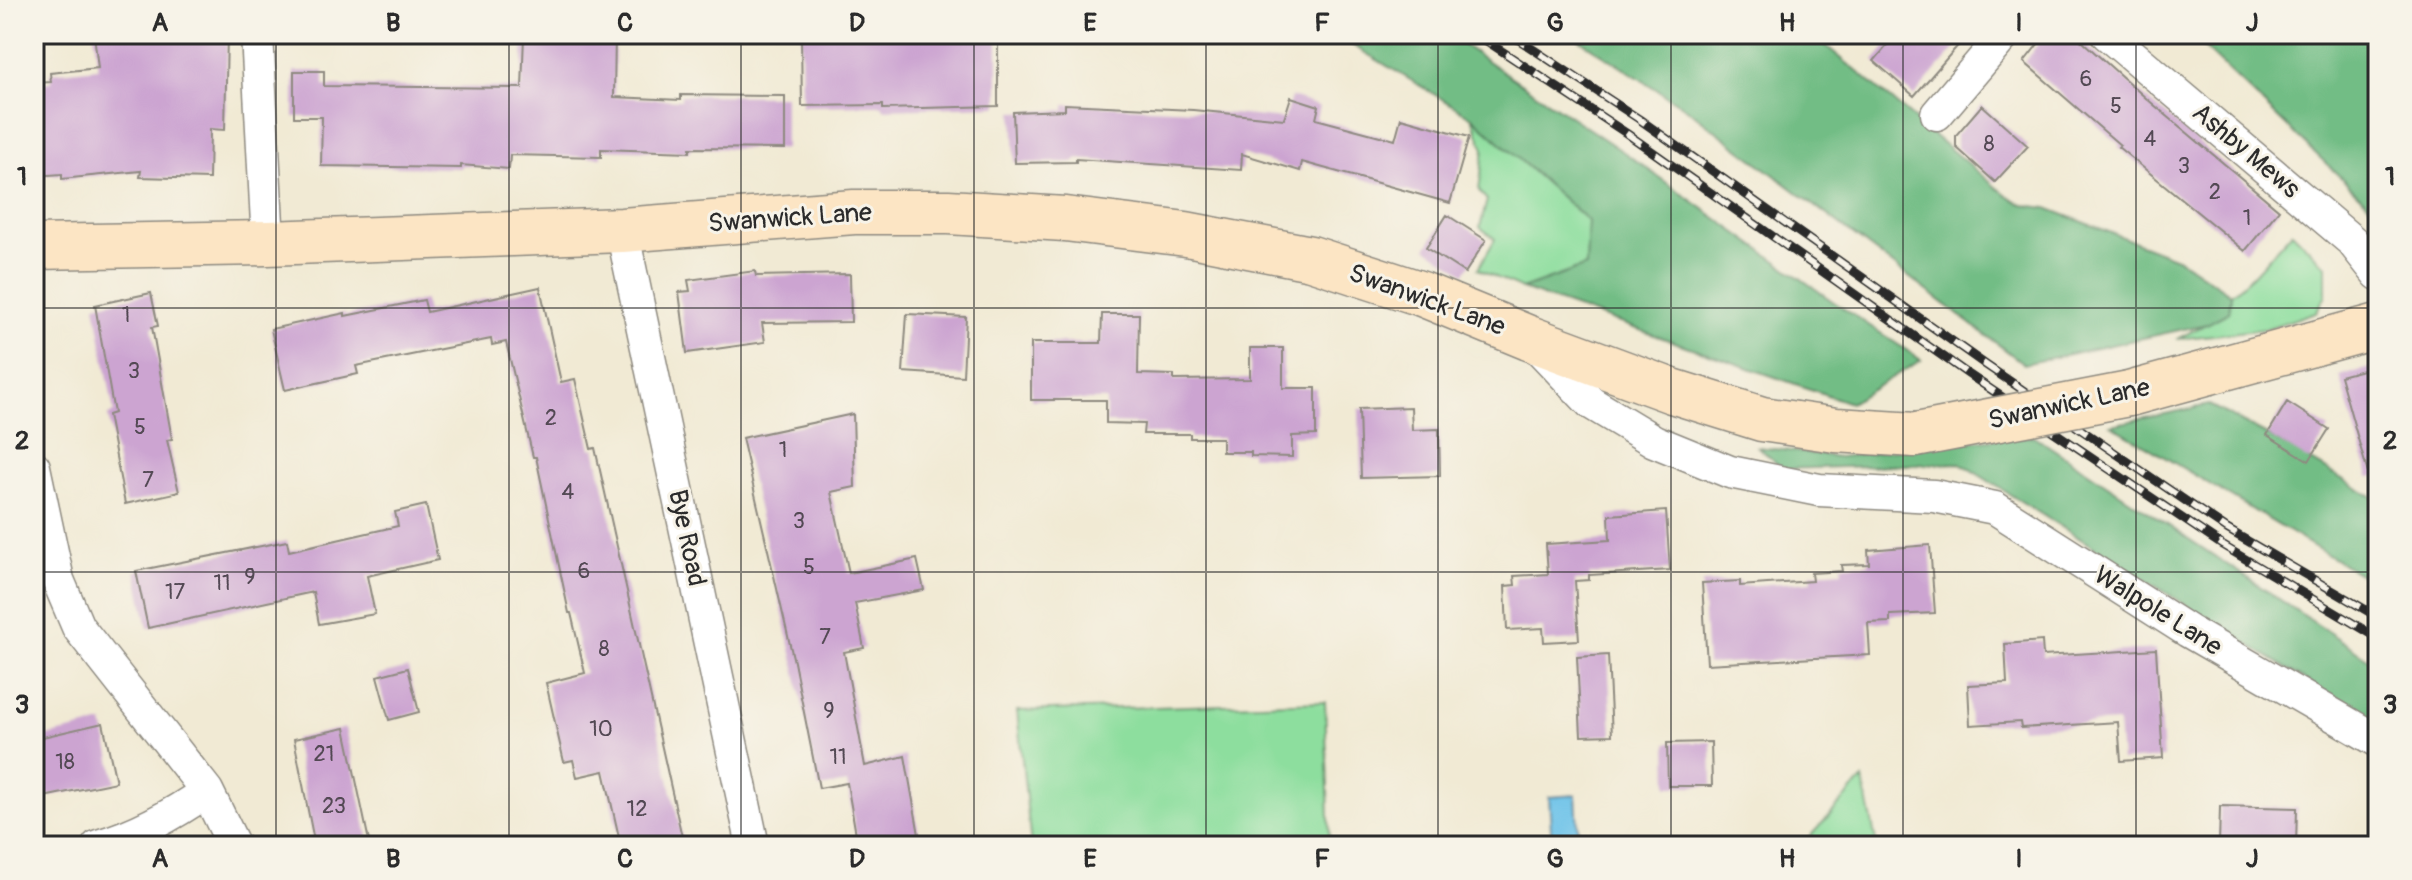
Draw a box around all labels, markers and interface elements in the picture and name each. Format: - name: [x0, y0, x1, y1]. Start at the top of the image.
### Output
- text: A: [152, 7, 169, 39]
- text: B: [386, 7, 400, 39]
- text: C: [617, 7, 633, 39]
- text: D: [849, 7, 865, 39]
- text: E: [1083, 7, 1097, 39]
- text: F: [1314, 7, 1330, 39]
- text: G: [1546, 7, 1564, 39]
- text: H: [1779, 7, 1795, 39]
- text: I: [2015, 7, 2023, 39]
- text: J: [2246, 7, 2258, 39]
- house number: 6: [2080, 65, 2092, 93]
- house number: 5: [2110, 92, 2122, 120]
- street label: Ashby Mews: [2186, 97, 2307, 206]
- house number: 4: [2144, 125, 2157, 153]
- house number: 8: [1983, 130, 1995, 158]
- house number: 3: [2178, 152, 2190, 180]
- text: 1: [17, 161, 27, 193]
- text: 1: [2385, 161, 2395, 193]
- house number: 2: [2209, 178, 2221, 206]
- street label: Swanwick Lane: [707, 196, 873, 240]
- house number: 1: [2243, 204, 2251, 232]
- street label: Swanwick Lane: [1344, 257, 1510, 343]
- house number: 1: [122, 301, 130, 329]
- house number: 3: [128, 357, 140, 385]
- street label: Swanwick Lane: [1985, 371, 2153, 437]
- house number: 2: [545, 404, 557, 432]
- house number: 5: [134, 413, 146, 441]
- text: 2: [15, 425, 29, 457]
- text: 2: [2383, 425, 2397, 457]
- house number: 1: [779, 436, 787, 464]
- house number: 7: [142, 466, 154, 494]
- house number: 4: [562, 478, 575, 506]
- street label: Bye Road: [661, 487, 713, 589]
- house number: 3: [793, 507, 805, 535]
- house number: 5: [803, 553, 815, 581]
- house number: 6: [578, 557, 590, 585]
- street label: Walpole Lane: [2088, 559, 2228, 663]
- house number: 9: [244, 563, 256, 591]
- house number: 11: [213, 569, 231, 597]
- house number: 17: [165, 578, 185, 606]
- house number: 7: [819, 623, 831, 651]
- house number: 8: [598, 635, 610, 663]
- text: 3: [15, 689, 29, 721]
- text: 3: [2383, 689, 2397, 721]
- house number: 9: [823, 697, 835, 725]
- house number: 10: [589, 715, 613, 743]
- house number: 21: [314, 740, 334, 768]
- house number: 11: [829, 743, 847, 771]
- house number: 18: [55, 748, 75, 776]
- house number: 23: [322, 792, 346, 820]
- house number: 12: [627, 795, 647, 823]
- text: A: [152, 843, 169, 875]
- text: B: [386, 843, 400, 875]
- text: C: [617, 843, 633, 875]
- text: D: [849, 843, 865, 875]
- text: E: [1083, 843, 1097, 875]
- text: F: [1314, 843, 1330, 875]
- text: G: [1546, 843, 1564, 875]
- text: H: [1779, 843, 1795, 875]
- text: I: [2015, 843, 2023, 875]
- text: J: [2246, 843, 2258, 875]

